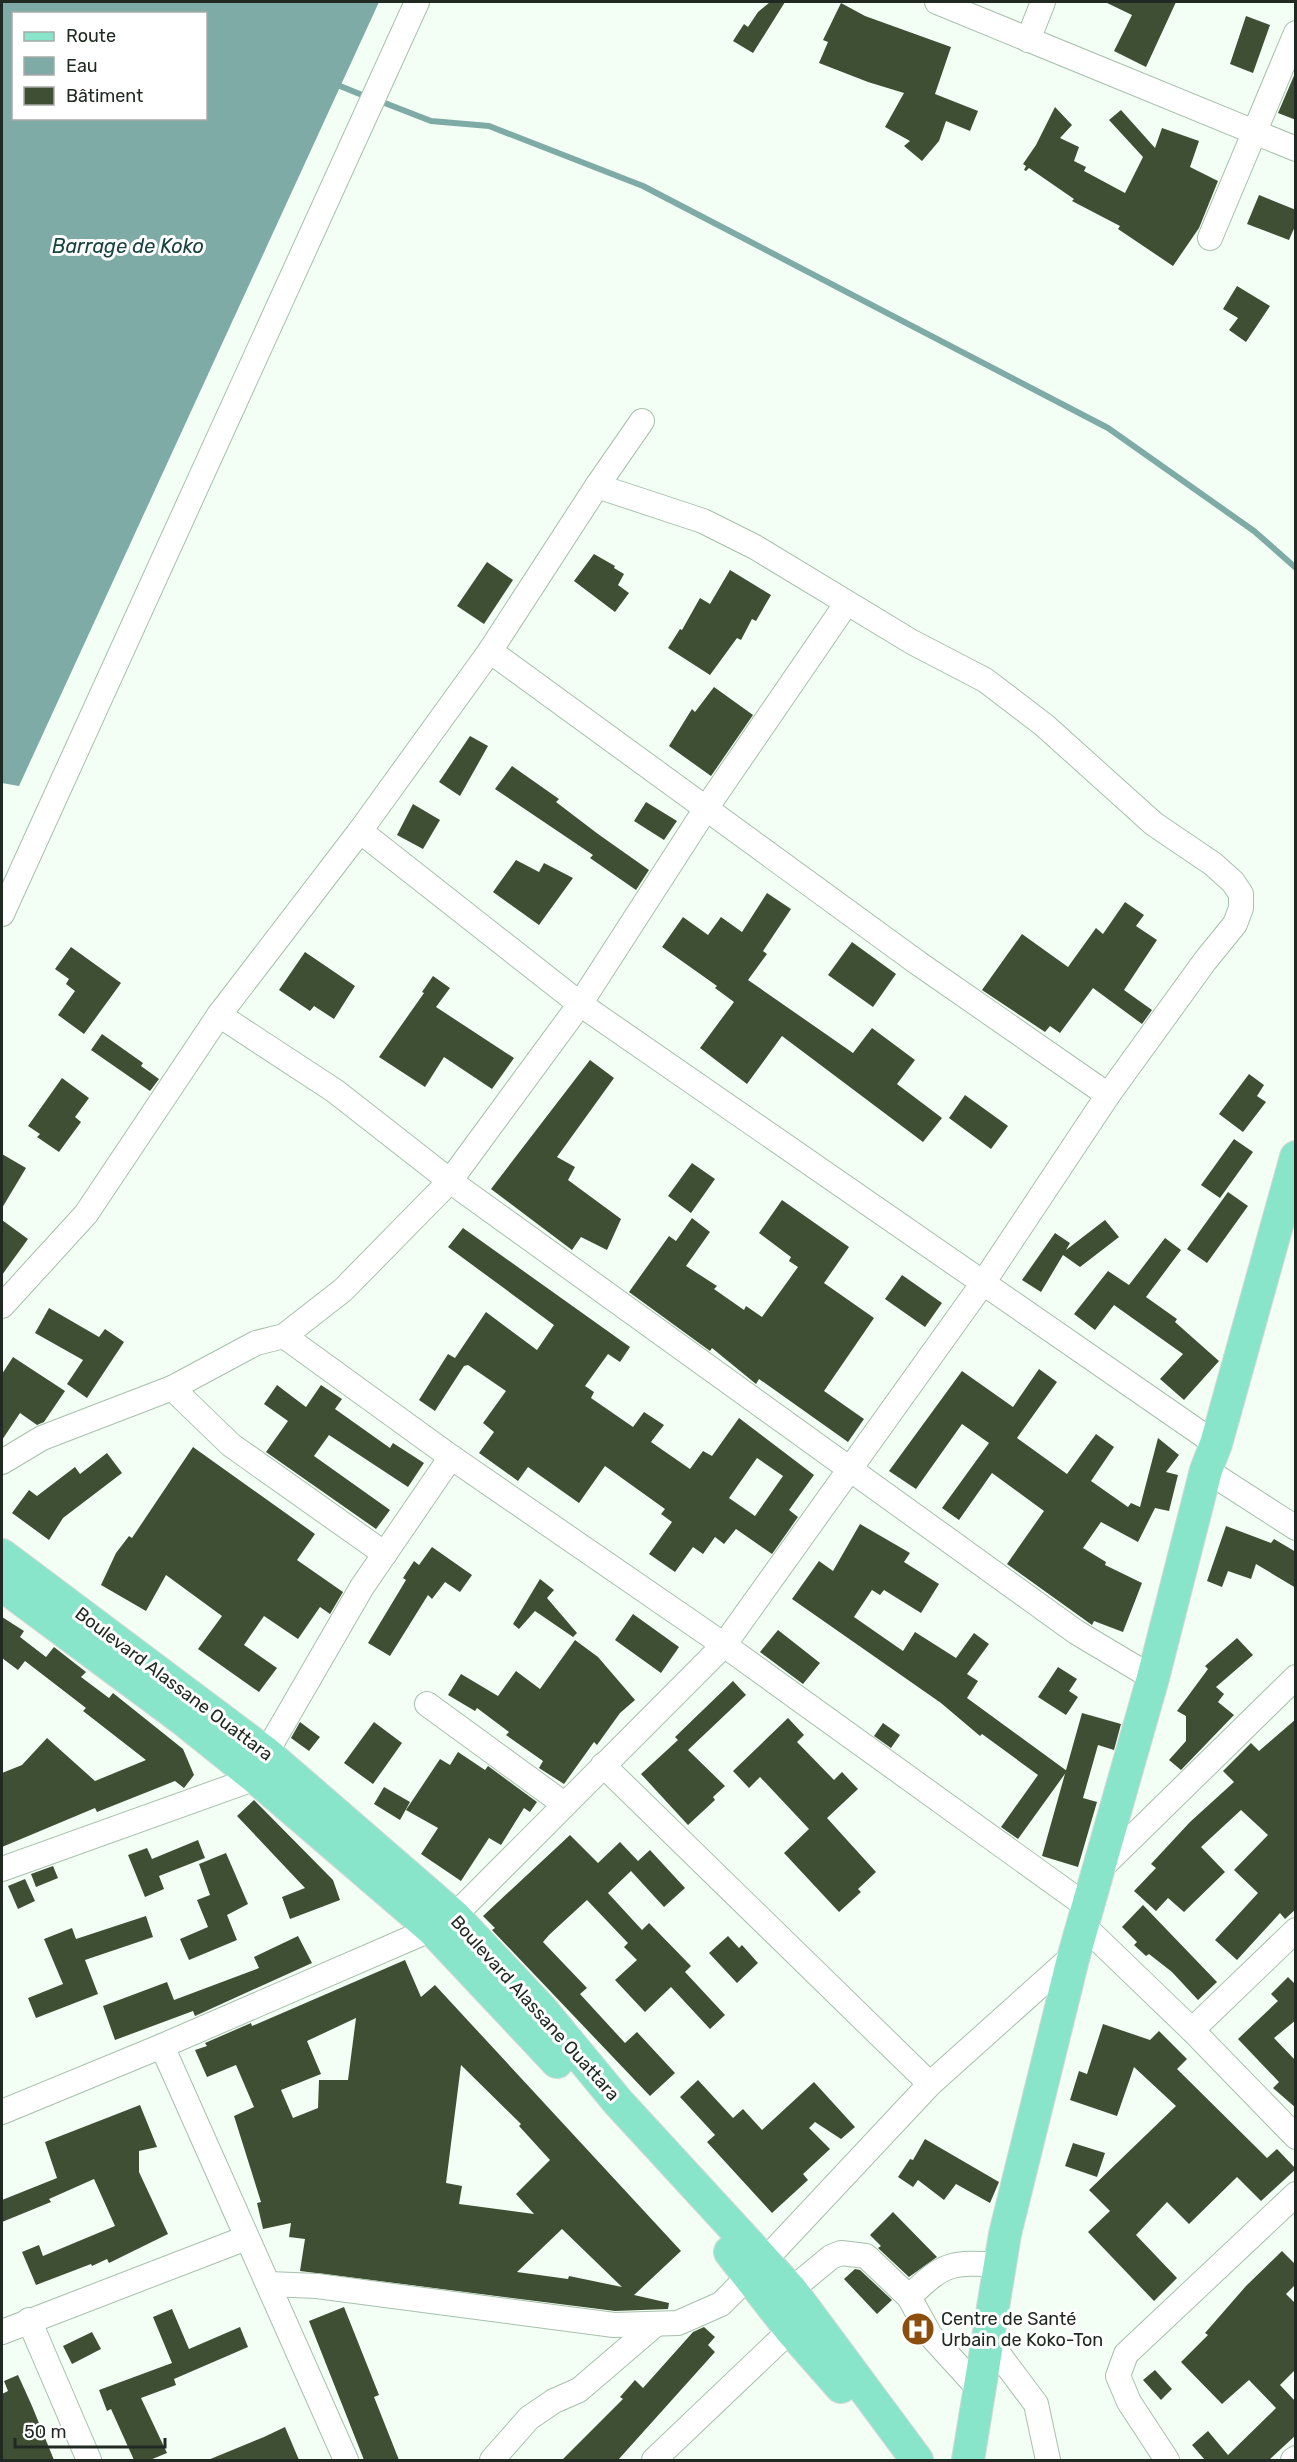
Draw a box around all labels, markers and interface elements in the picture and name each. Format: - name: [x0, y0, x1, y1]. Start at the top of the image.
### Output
- legend: [12, 12, 207, 120]
- text: Route: [66, 25, 116, 47]
- text: Eau: [66, 55, 98, 77]
- text: Bâtiment: [66, 85, 143, 107]
- water label: Barrage de Koko: [52, 234, 204, 258]
- street label: Boulevard Alassane Ouattara: [71, 1602, 277, 1766]
- street label: Boulevard Alassane Ouattara: [446, 1911, 624, 2105]
- place label: Centre de Santé Urbain de Koko-Ton: [941, 2308, 1103, 2351]
- hospital icon: Centre de Santé Urbain de Koko-Ton: [900, 2311, 936, 2347]
- scale bar: [15, 2411, 165, 2449]
- text: 50 m: [24, 2421, 67, 2443]

